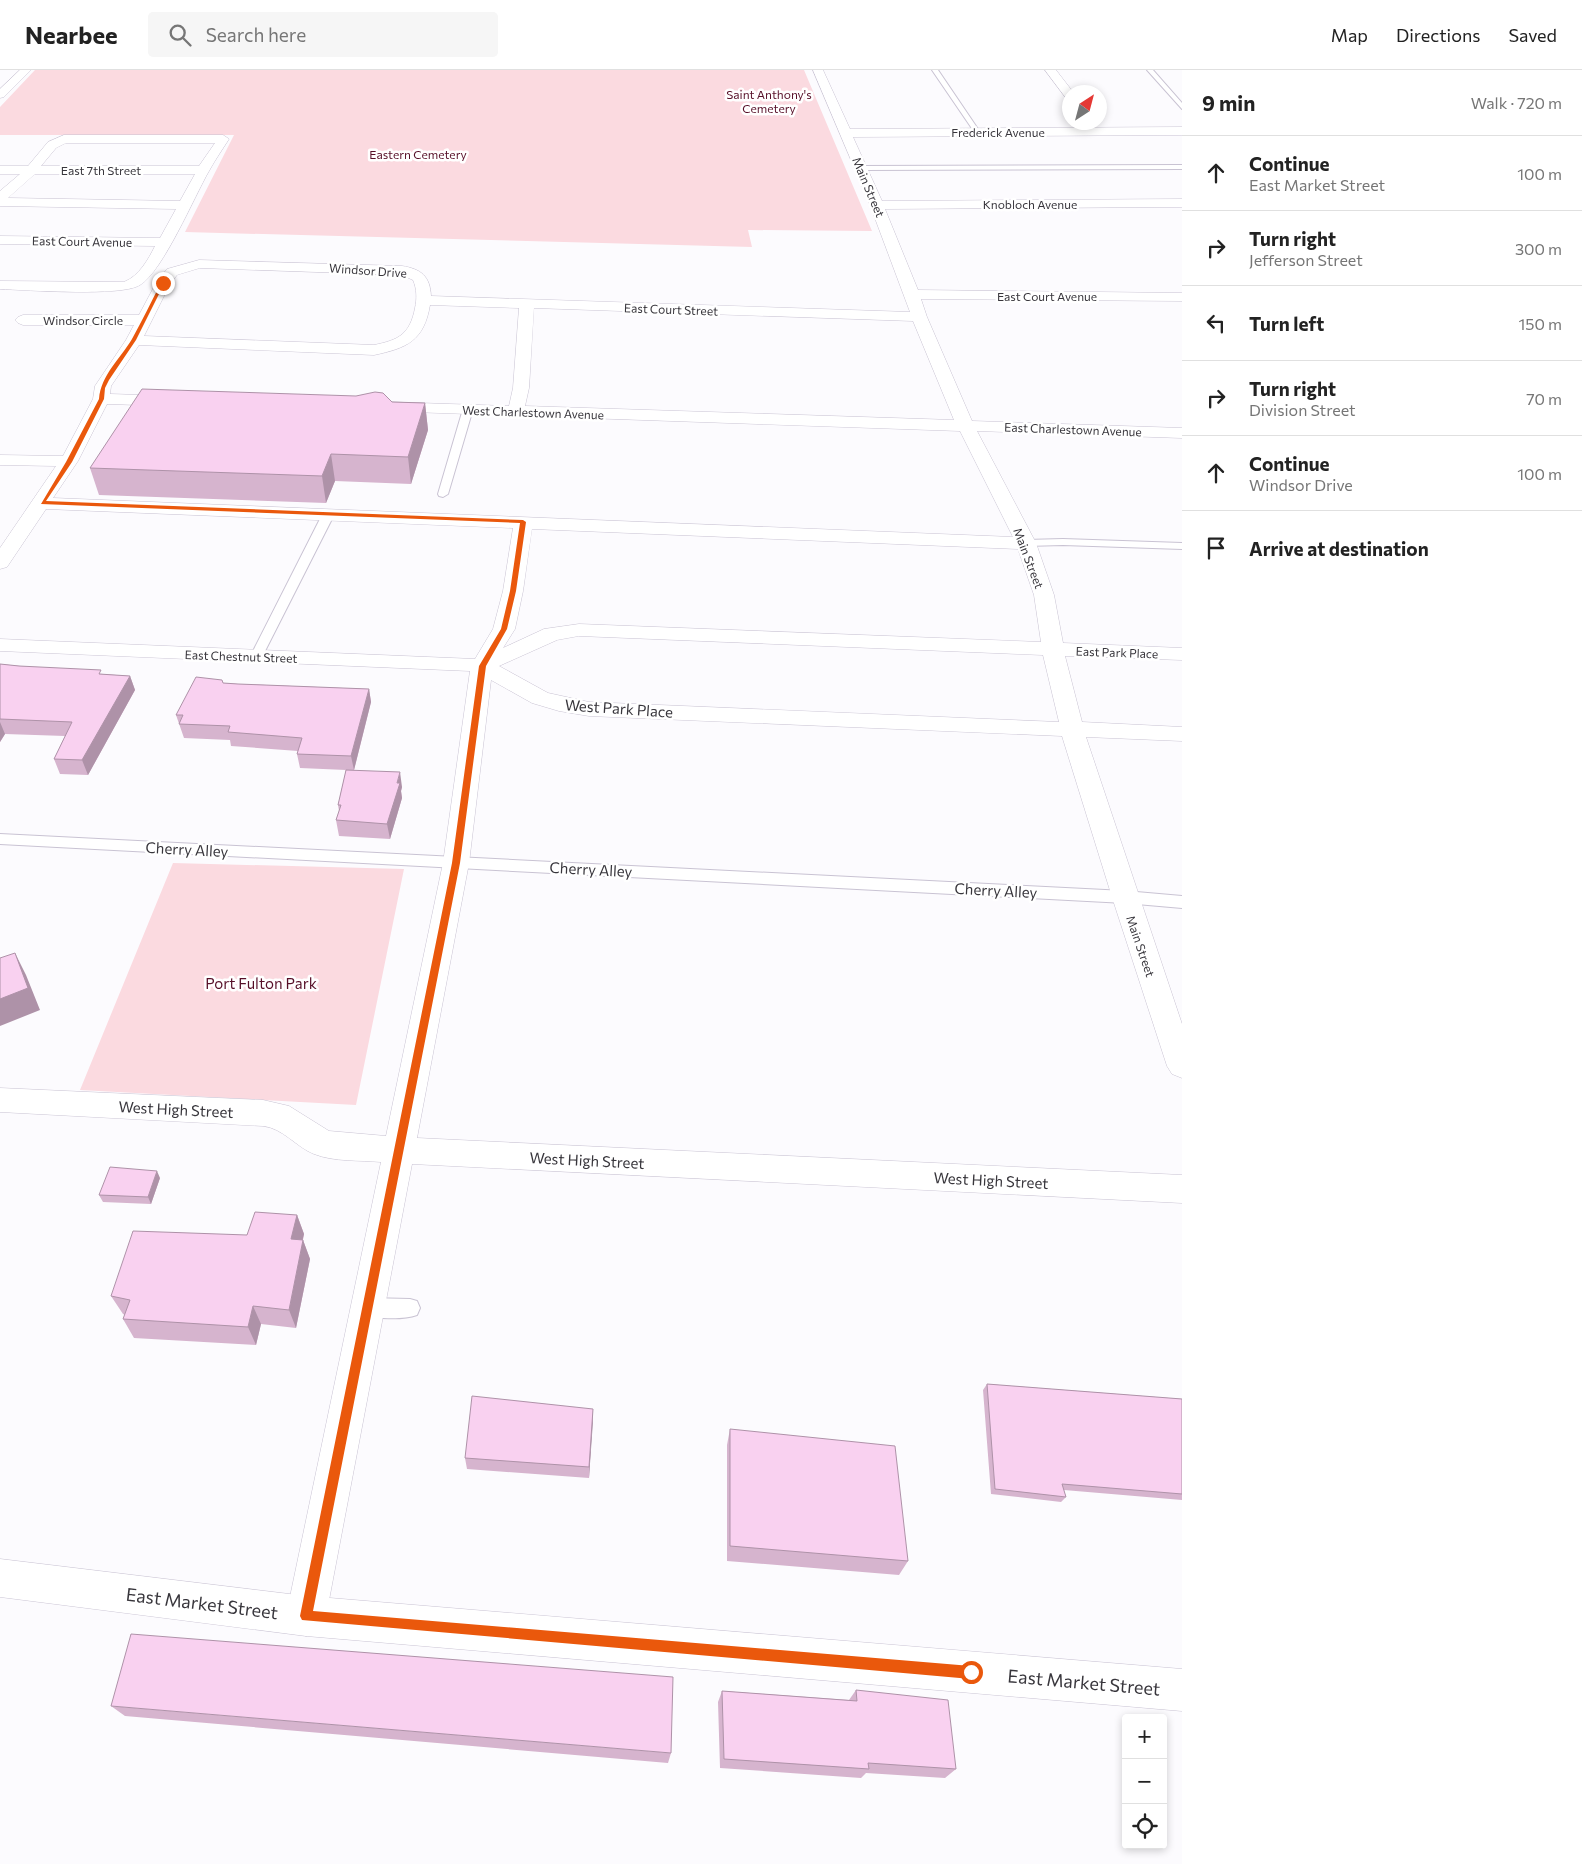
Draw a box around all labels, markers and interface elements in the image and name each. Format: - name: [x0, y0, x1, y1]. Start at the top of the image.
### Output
- search box: [148, 12, 498, 57]
- text: Nearbee: [25, 20, 118, 49]
- icon: search: [166, 21, 194, 49]
- text: Search here: [206, 23, 306, 46]
- text: Map: [1331, 24, 1368, 46]
- text: Directions: [1396, 24, 1480, 46]
- text: Saved: [1508, 24, 1557, 46]
- north arrow: [1062, 85, 1107, 130]
- park label: Saint Anthony's Cemetery: [726, 87, 812, 115]
- text: 9 min: [1202, 90, 1255, 115]
- text: Walk · 720 m: [1471, 93, 1562, 112]
- street label: Frederick Avenue: [951, 125, 1045, 139]
- park label: Eastern Cemetery: [369, 147, 467, 161]
- text: Continue: [1249, 152, 1329, 175]
- street label: Main Street: [850, 155, 888, 219]
- icon: ahead: [1202, 159, 1230, 187]
- street label: East 7th Street: [61, 163, 141, 177]
- text: 100 m: [1517, 164, 1562, 183]
- text: East Market Street: [1249, 175, 1385, 194]
- street label: Knobloch Avenue: [983, 197, 1077, 211]
- text: Turn right: [1249, 227, 1336, 250]
- street label: East Court Avenue: [32, 233, 132, 249]
- icon: right: [1202, 234, 1230, 262]
- text: 300 m: [1515, 239, 1562, 258]
- text: Jefferson Street: [1249, 250, 1363, 269]
- street label: Windsor Drive: [329, 260, 407, 280]
- route end: [152, 272, 175, 295]
- street label: East Court Avenue: [997, 289, 1097, 303]
- street label: East Court Street: [624, 300, 718, 318]
- icon: left: [1202, 309, 1230, 337]
- text: Turn left: [1249, 312, 1324, 335]
- street label: Windsor Circle: [43, 313, 123, 327]
- text: 150 m: [1519, 314, 1562, 333]
- text: Turn right: [1249, 377, 1336, 400]
- icon: right: [1202, 384, 1230, 412]
- text: 70 m: [1526, 389, 1562, 408]
- text: Division Street: [1249, 400, 1356, 419]
- street label: West Charlestown Avenue: [462, 403, 604, 421]
- street label: East Charlestown Avenue: [1004, 420, 1142, 438]
- text: Continue: [1249, 452, 1329, 475]
- icon: ahead: [1202, 459, 1230, 487]
- text: 100 m: [1517, 464, 1562, 483]
- text: Windsor Drive: [1249, 475, 1353, 494]
- street label: Main Street: [1011, 526, 1047, 590]
- icon: arrive: [1202, 534, 1230, 562]
- text: Arrive at destination: [1249, 537, 1429, 560]
- street label: East Park Place: [1075, 644, 1159, 660]
- street label: East Chestnut Street: [185, 647, 298, 665]
- street label: West Park Place: [564, 695, 674, 721]
- street label: Cherry Alley: [145, 838, 229, 860]
- street label: Cherry Alley: [549, 858, 633, 880]
- street label: Cherry Alley: [954, 879, 1038, 901]
- street label: Main Street: [1124, 914, 1158, 979]
- park label: Port Fulton Park: [205, 974, 317, 992]
- street label: West High Street: [118, 1097, 234, 1121]
- street label: West High Street: [529, 1148, 645, 1172]
- street label: West High Street: [933, 1168, 1049, 1192]
- street label: East Market Street: [125, 1583, 279, 1623]
- route start: [960, 1661, 983, 1684]
- street label: East Market Street: [1007, 1664, 1161, 1700]
- map controls: [1122, 1714, 1167, 1849]
- button: +: [1122, 1714, 1167, 1759]
- button: −: [1122, 1759, 1167, 1804]
- button: locate: [1122, 1804, 1167, 1849]

